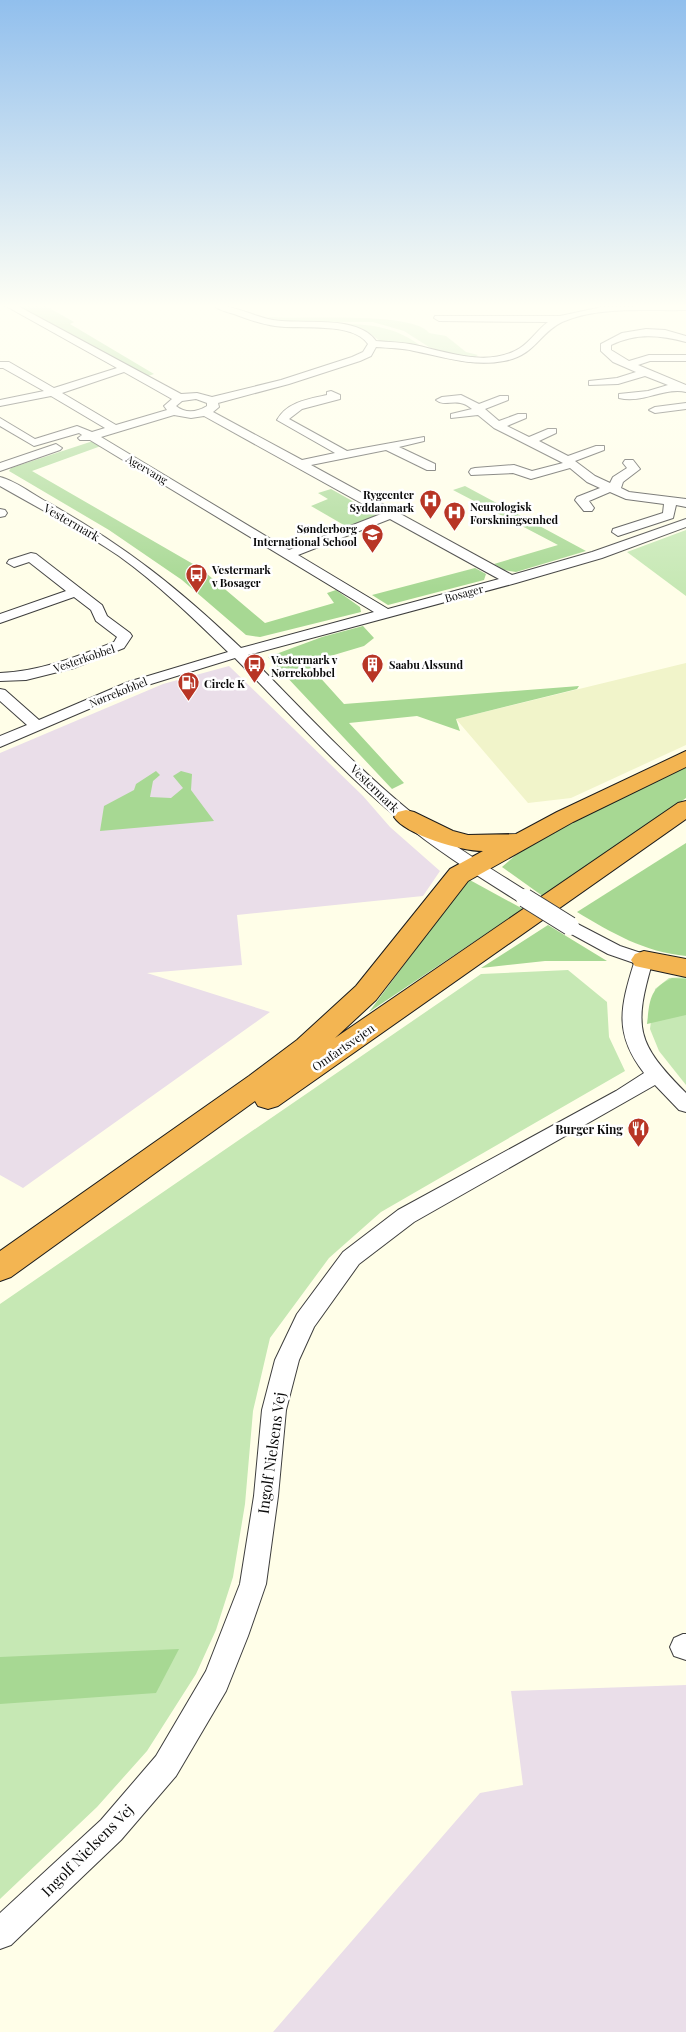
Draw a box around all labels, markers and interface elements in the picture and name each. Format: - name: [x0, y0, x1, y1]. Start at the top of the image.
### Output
- street label: Agervang: [122, 450, 171, 487]
- place label: Rygcenter Syddanmark: [350, 487, 415, 515]
- hospital icon: Rygcenter Syddanmark: [418, 488, 442, 519]
- street label: Vestermark: [40, 499, 103, 545]
- place label: Neurologisk Forskningsenhed: [470, 499, 559, 527]
- hospital icon: Neurologisk Forskningsenhed: [442, 500, 466, 531]
- place label: Sønderborg International School: [253, 521, 358, 549]
- school or university icon: Sønderborg International School: [361, 522, 385, 553]
- place label: Vestermark v Bosager: [211, 562, 271, 590]
- bus stop icon: Vestermark v Bosager: [184, 563, 208, 594]
- street label: Bosager: [443, 581, 485, 605]
- street label: Vesterkobbel: [50, 641, 117, 676]
- place label: Vestermark v Nørrekobbel: [270, 652, 338, 680]
- building icon: Saabu Alssund: [361, 652, 385, 683]
- bus stop icon: Vestermark v Nørrekobbel: [243, 653, 267, 684]
- place label: Saabu Alssund: [389, 657, 463, 672]
- fuel station icon: Circle K: [176, 671, 200, 702]
- street label: Nørrekobbel: [87, 674, 149, 710]
- place label: Circle K: [204, 676, 245, 691]
- street label: Vestermark: [346, 760, 403, 816]
- street label: Omfartsvejen: [309, 1020, 377, 1074]
- restaurant icon: Burger King: [627, 1117, 651, 1148]
- place label: Burger King: [555, 1121, 623, 1137]
- street label: Ingolf Nielsens Vej: [253, 1391, 289, 1515]
- street label: Ingolf Nielsens Vej: [37, 1800, 137, 1900]

